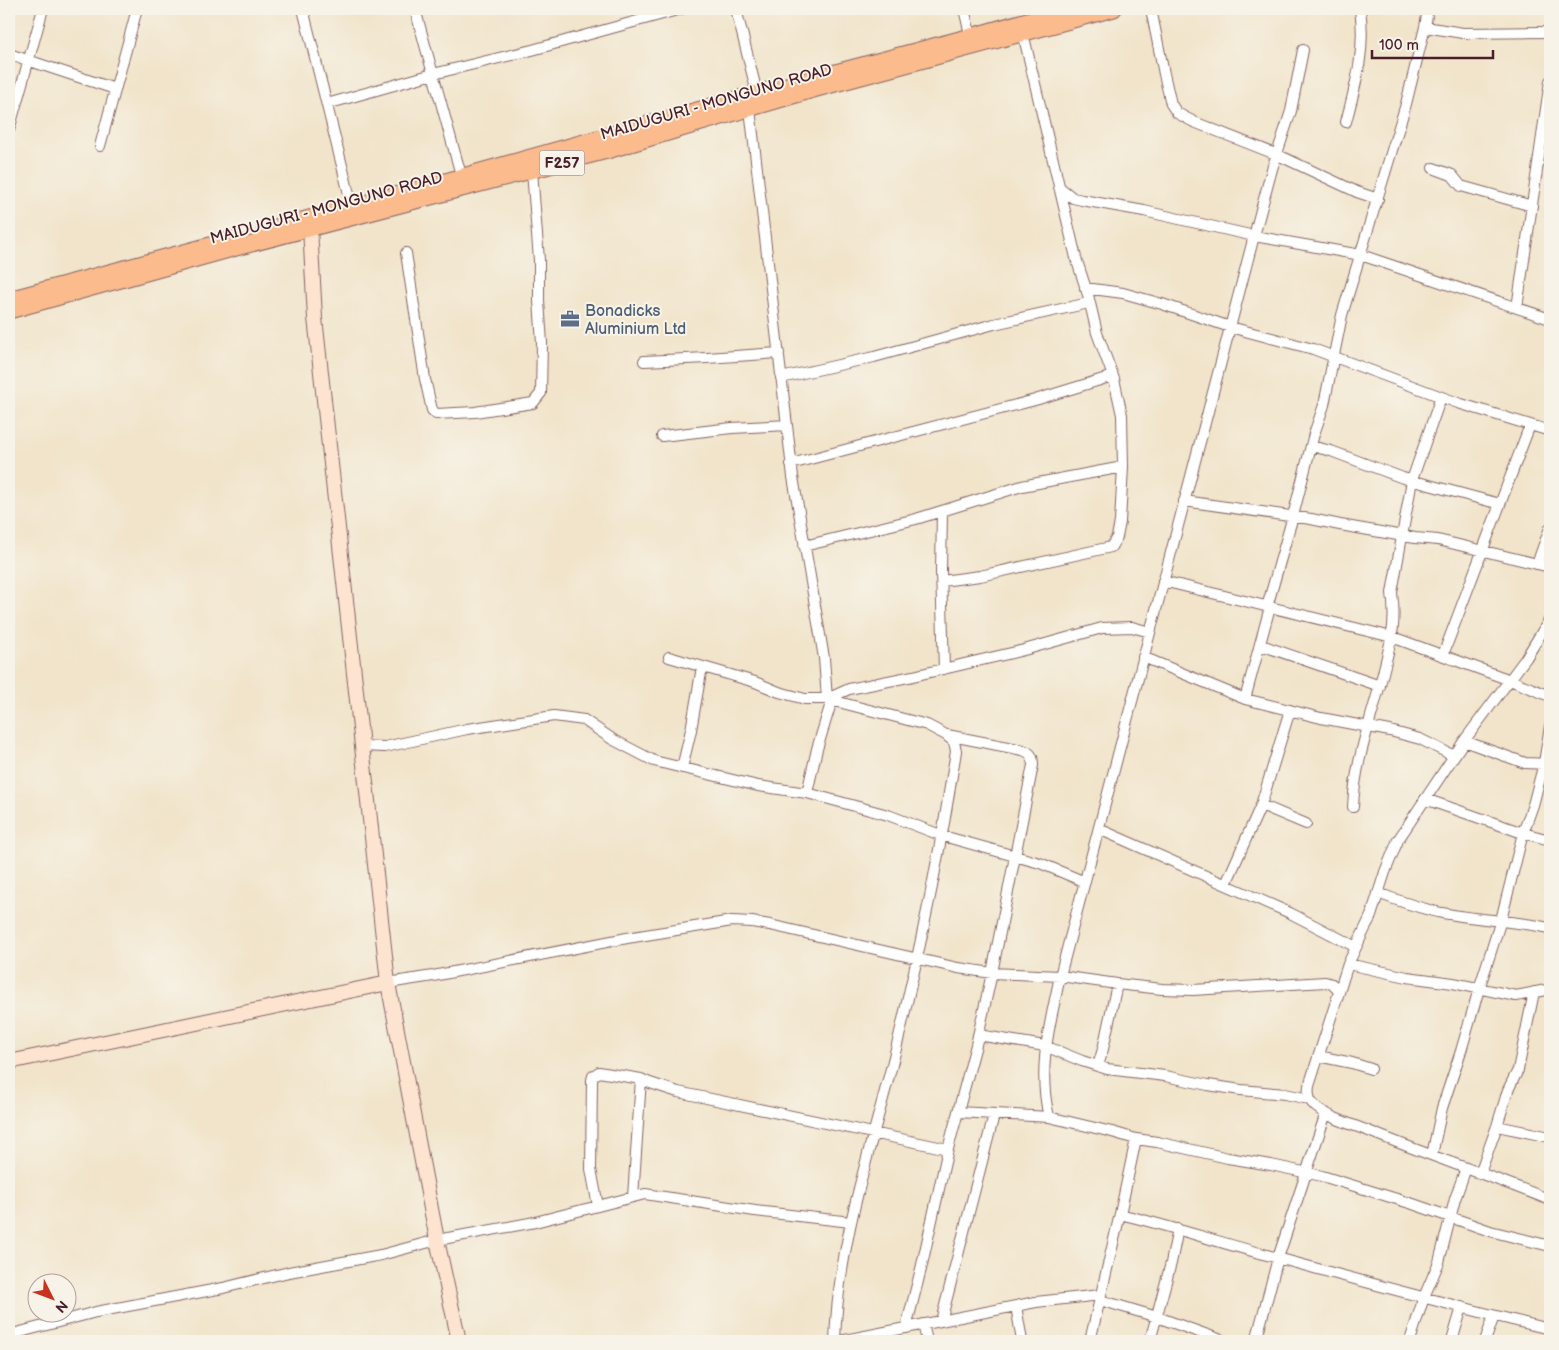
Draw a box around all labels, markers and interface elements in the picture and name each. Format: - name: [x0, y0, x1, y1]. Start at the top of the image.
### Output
- scale bar: [1372, 28, 1493, 60]
- text: 100 m: [1379, 36, 1419, 55]
- street label: MAIDUGURI - MONGUNO ROAD: [598, 60, 834, 145]
- road number: F257: [540, 150, 584, 176]
- street label: MAIDUGURI - MONGUNO ROAD: [208, 168, 445, 249]
- place label: Bonadicks Aluminium Ltd: [585, 302, 686, 339]
- office icon: Bonadicks Aluminium Ltd: [559, 308, 581, 330]
- north arrow: [28, 1272, 78, 1322]
- text: N: [51, 1297, 71, 1316]

